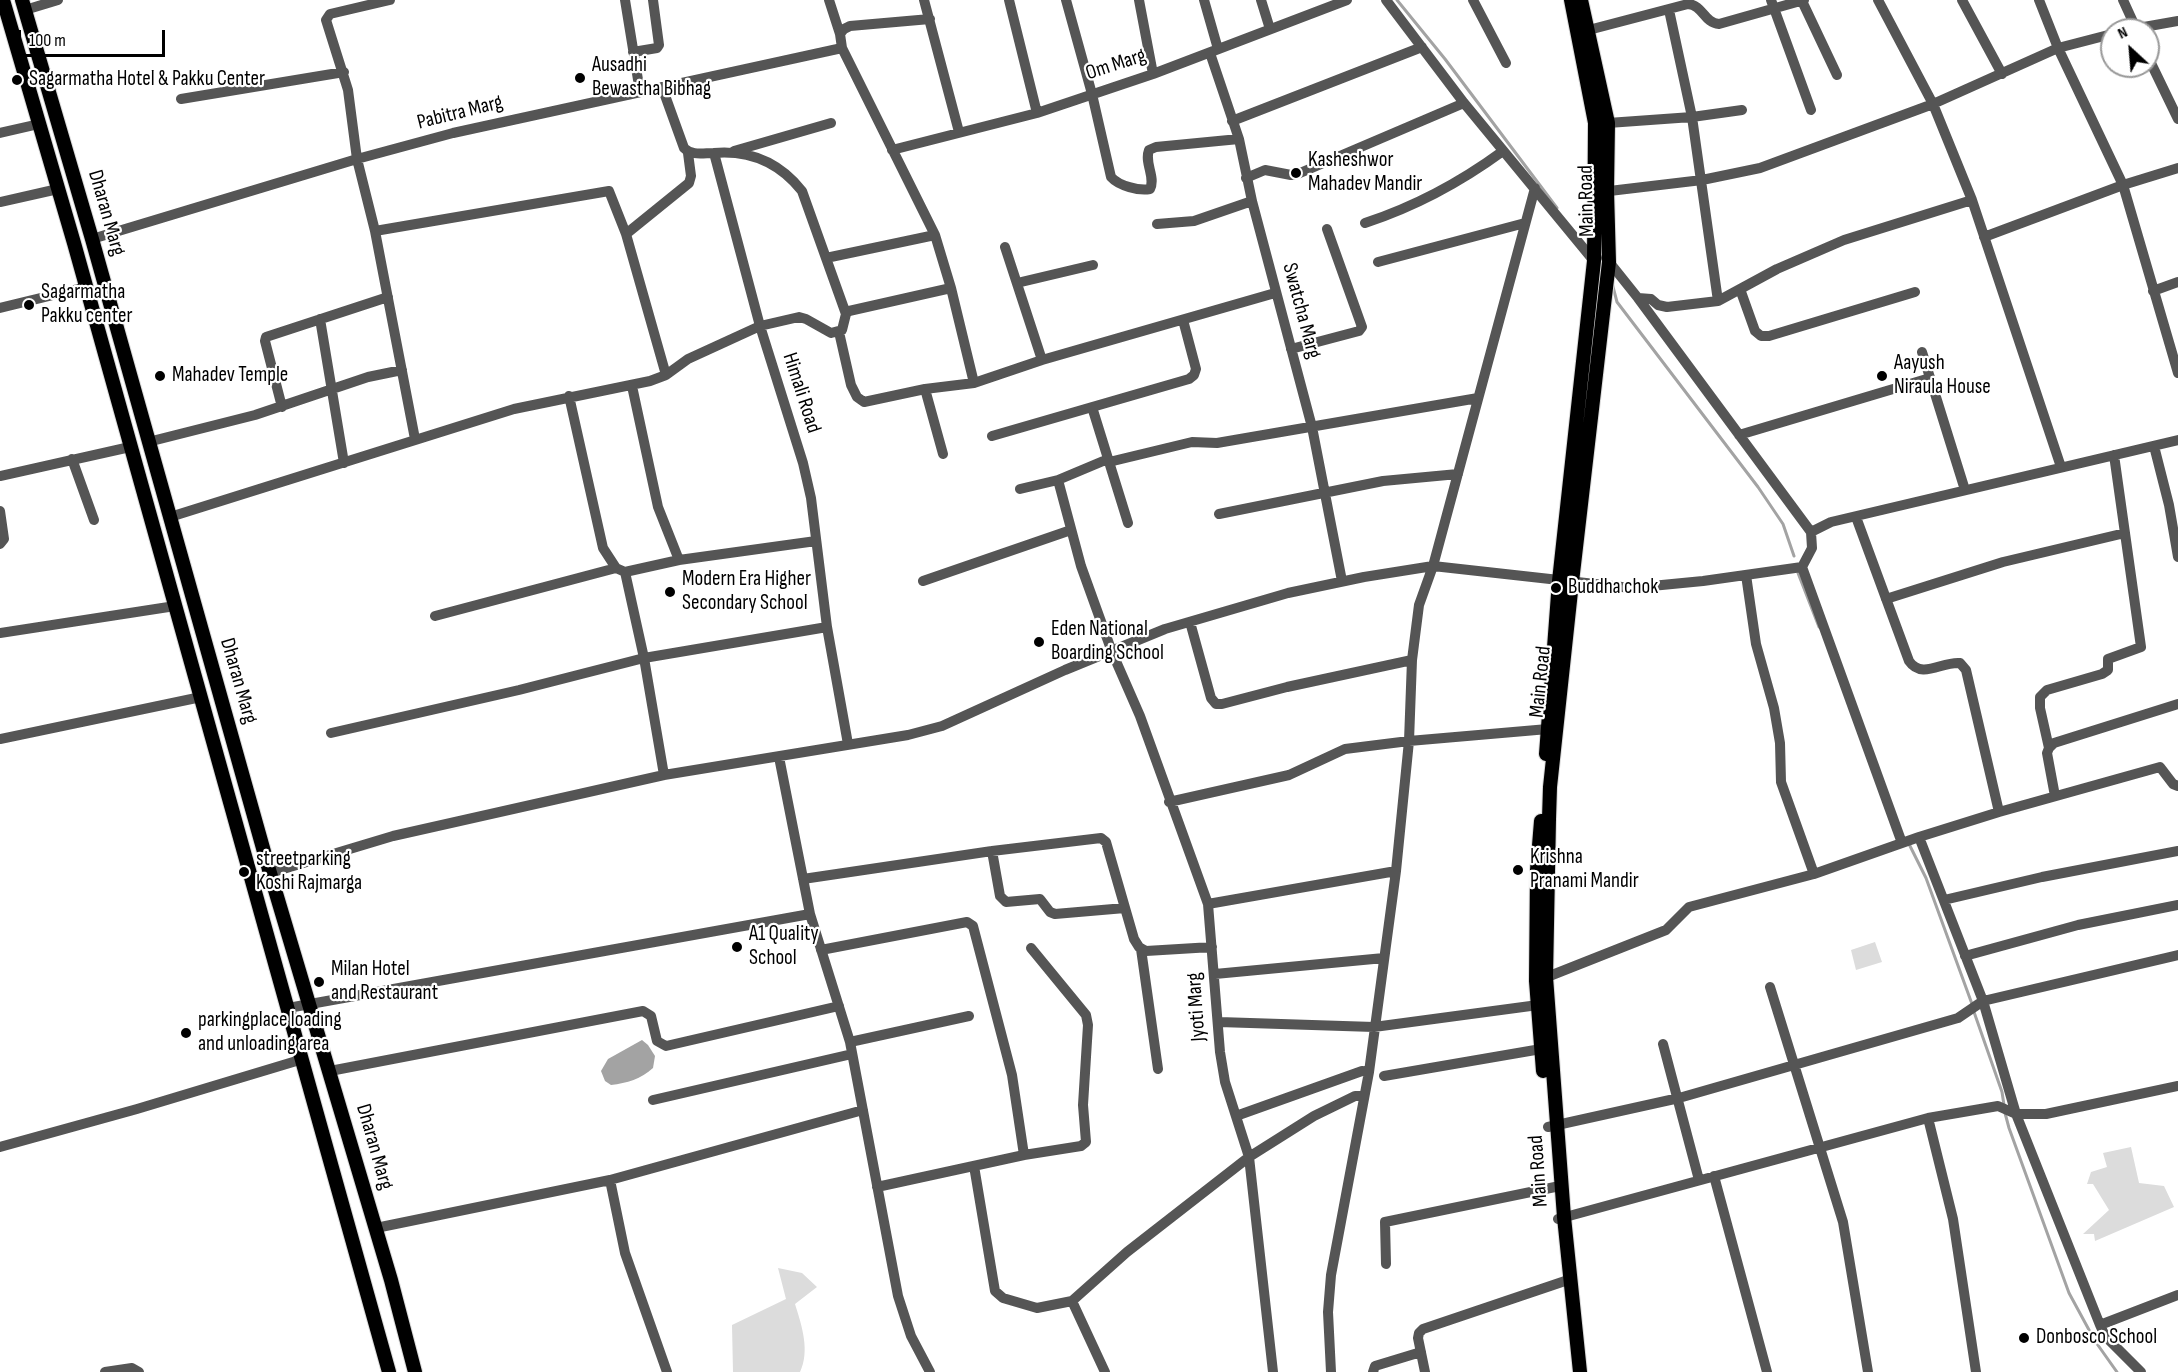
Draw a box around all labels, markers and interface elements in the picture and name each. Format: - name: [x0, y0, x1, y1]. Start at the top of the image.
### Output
- scale bar: [21, 18, 168, 56]
- north arrow: [2100, 18, 2160, 78]
- text: N: [2115, 23, 2131, 44]
- text: 100 m: [29, 30, 66, 51]
- street label: Om Marg: [1083, 44, 1149, 86]
- place label: Ausadhi Bewastha Bibhag: [592, 53, 711, 103]
- place label: Sagarmatha Hotel & Pakku Center: [29, 67, 265, 93]
- marker: Ausadhi Bewastha Bibhag: [573, 71, 587, 85]
- marker: Sagarmatha Hotel & Pakku Center: [10, 73, 24, 87]
- street label: Pabitra Marg: [415, 90, 505, 136]
- place label: Kasheshwor Mahadev Mandir: [1308, 148, 1422, 198]
- street label: Main Road: [1574, 165, 1600, 237]
- marker: Kasheshwor Mahadev Mandir: [1289, 166, 1303, 180]
- street label: Dharan Marg: [82, 167, 130, 259]
- street label: Swatcha Marg: [1276, 260, 1326, 362]
- place label: Sagarmatha Pakku center: [41, 280, 132, 330]
- marker: Sagarmatha Pakku center: [22, 298, 36, 312]
- street label: Himali Road: [776, 350, 826, 436]
- place label: Aayush Niraula House: [1894, 351, 1991, 401]
- place label: Mahadev Temple: [172, 363, 288, 389]
- marker: Mahadev Temple: [153, 369, 167, 383]
- marker: Aayush Niraula House: [1875, 369, 1889, 383]
- place label: Modern Era Higher Secondary School: [682, 567, 811, 617]
- place label: Buddha chok: [1568, 575, 1658, 601]
- marker: Buddha chok: [1549, 581, 1563, 595]
- marker: Modern Era Higher Secondary School: [663, 585, 677, 599]
- place label: Eden National Boarding School: [1051, 617, 1164, 667]
- street label: Dharan Marg: [214, 635, 262, 727]
- marker: Eden National Boarding School: [1032, 635, 1046, 649]
- street label: Main Road: [1525, 645, 1557, 719]
- place label: Krishna Pranami Mandir: [1530, 845, 1639, 895]
- place label: streetparking Koshi Rajmarga: [256, 847, 362, 897]
- marker: Krishna Pranami Mandir: [1511, 863, 1525, 877]
- marker: streetparking Koshi Rajmarga: [237, 865, 251, 879]
- place label: A1 Quality School: [749, 922, 819, 972]
- marker: A1 Quality School: [730, 940, 744, 954]
- place label: Milan Hotel and Restaurant: [331, 957, 438, 1007]
- street label: Jyoti Marg: [1182, 972, 1212, 1042]
- marker: Milan Hotel and Restaurant: [312, 975, 326, 989]
- place label: parkingplace loading and unloading area: [198, 1008, 342, 1058]
- marker: parkingplace loading and unloading area: [179, 1026, 193, 1040]
- street label: Dharan Marg: [350, 1101, 398, 1193]
- street label: Main Road: [1524, 1134, 1554, 1208]
- place label: Donbosco School: [2036, 1325, 2157, 1351]
- marker: Donbosco School: [2017, 1331, 2031, 1345]

